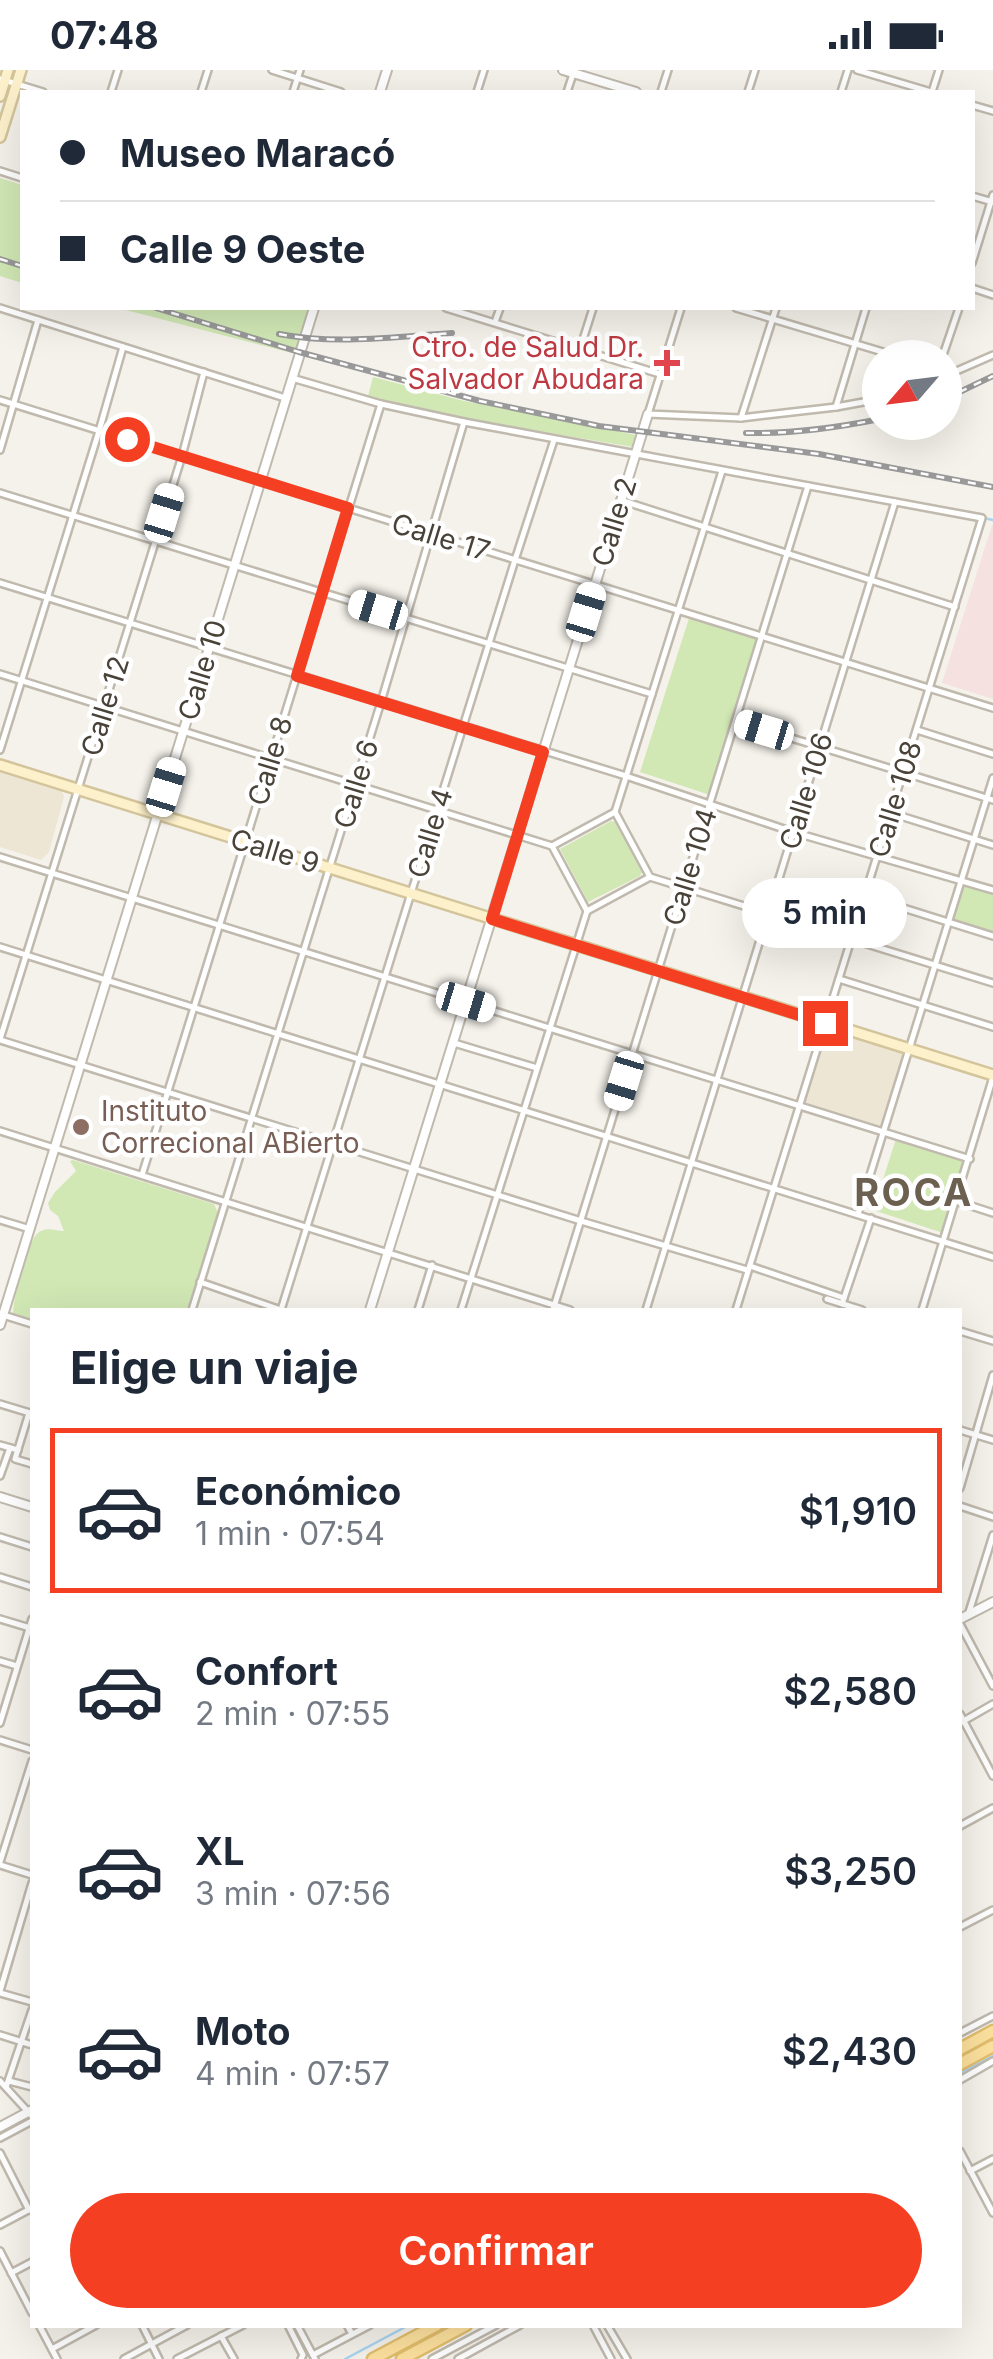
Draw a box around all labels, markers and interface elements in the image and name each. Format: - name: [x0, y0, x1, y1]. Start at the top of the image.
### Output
- text: 07:48: [50, 12, 159, 58]
- text: Museo Maracó: [120, 130, 395, 176]
- text: Calle 9 Oeste: [120, 226, 365, 272]
- place label: Ctro. de Salud Dr. Salvador Abudara: [408, 330, 644, 396]
- north arrow: [862, 340, 962, 440]
- map controls: [862, 340, 962, 440]
- marker: Ctro. de Salud Dr. Salvador Abudara: [654, 350, 680, 376]
- route start: [105, 417, 150, 462]
- street label: Calle 2: [584, 474, 644, 570]
- car: [141, 480, 187, 546]
- street label: Calle 17: [388, 506, 494, 568]
- car: [563, 579, 609, 645]
- car: [345, 587, 411, 633]
- street label: Calle 10: [171, 616, 233, 724]
- street label: Calle 12: [74, 652, 136, 760]
- car: [731, 707, 797, 753]
- street label: Calle 8: [240, 712, 300, 810]
- street label: Calle 106: [772, 728, 840, 854]
- street label: Calle 6: [326, 735, 386, 833]
- street label: Calle 108: [861, 737, 929, 861]
- car: [143, 754, 189, 820]
- street label: Calle 4: [400, 784, 460, 882]
- street label: Calle 104: [656, 804, 724, 930]
- street label: Calle 9: [226, 821, 324, 881]
- callout: 5 min: [742, 878, 908, 948]
- text: 5 min: [782, 893, 867, 932]
- car: [433, 979, 499, 1025]
- route end: [803, 1001, 848, 1046]
- car: [601, 1048, 647, 1114]
- place label: Instituto Correcional ABierto: [101, 1094, 360, 1160]
- marker: Instituto Correcional ABierto: [70, 1116, 92, 1138]
- district label: ROCA: [854, 1169, 974, 1215]
- text: Elige un viaje: [70, 1340, 359, 1395]
- icon: car: [75, 1466, 165, 1556]
- text: Económico: [195, 1468, 401, 1514]
- text: $1,910: [799, 1488, 917, 1534]
- text: 1 min · 07:54: [195, 1514, 385, 1553]
- icon: car: [75, 1646, 165, 1736]
- text: Confort: [195, 1648, 338, 1694]
- text: $2,580: [784, 1668, 917, 1714]
- text: 2 min · 07:55: [195, 1694, 390, 1733]
- icon: car: [75, 1826, 165, 1916]
- text: XL: [195, 1828, 245, 1874]
- text: $3,250: [784, 1848, 917, 1894]
- text: 3 min · 07:56: [195, 1874, 391, 1913]
- icon: car: [75, 2006, 165, 2096]
- text: Moto: [195, 2008, 291, 2054]
- text: $2,430: [782, 2028, 917, 2074]
- text: 4 min · 07:57: [195, 2054, 390, 2093]
- button: Confirmar: [70, 2193, 922, 2308]

